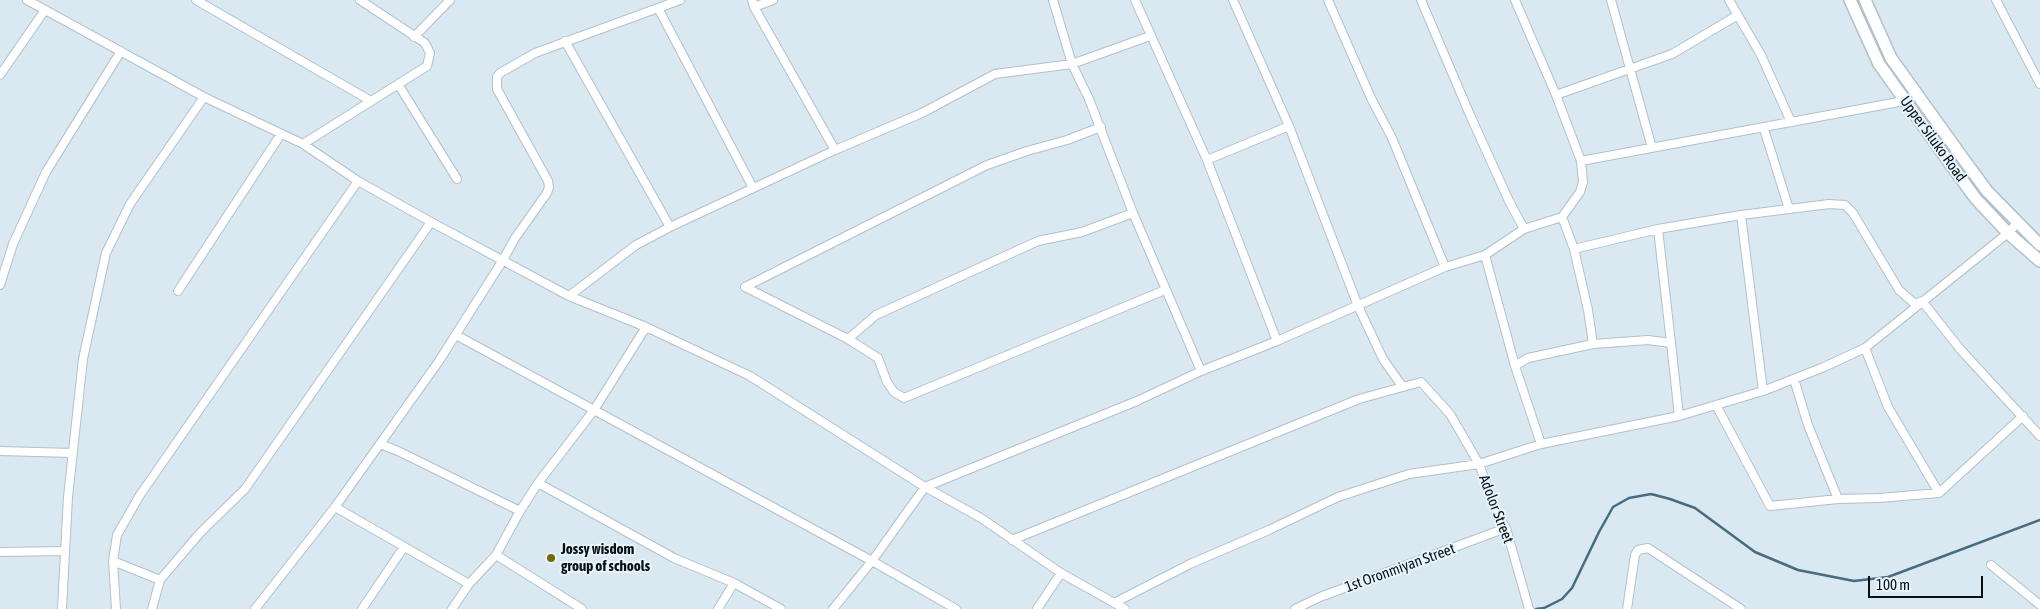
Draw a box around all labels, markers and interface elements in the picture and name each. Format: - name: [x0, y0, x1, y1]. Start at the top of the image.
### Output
- street label: Upper Siluko Road: [1896, 93, 1970, 185]
- street label: Adolor Street: [1475, 472, 1517, 546]
- place label: Jossy wisdom group of schools: [561, 540, 650, 575]
- street label: 1st Oronmiyan Street: [1343, 540, 1457, 596]
- marker: Jossy wisdom group of schools: [545, 552, 557, 564]
- scale bar: [1870, 566, 1985, 598]
- text: 100 m: [1876, 576, 1910, 593]

